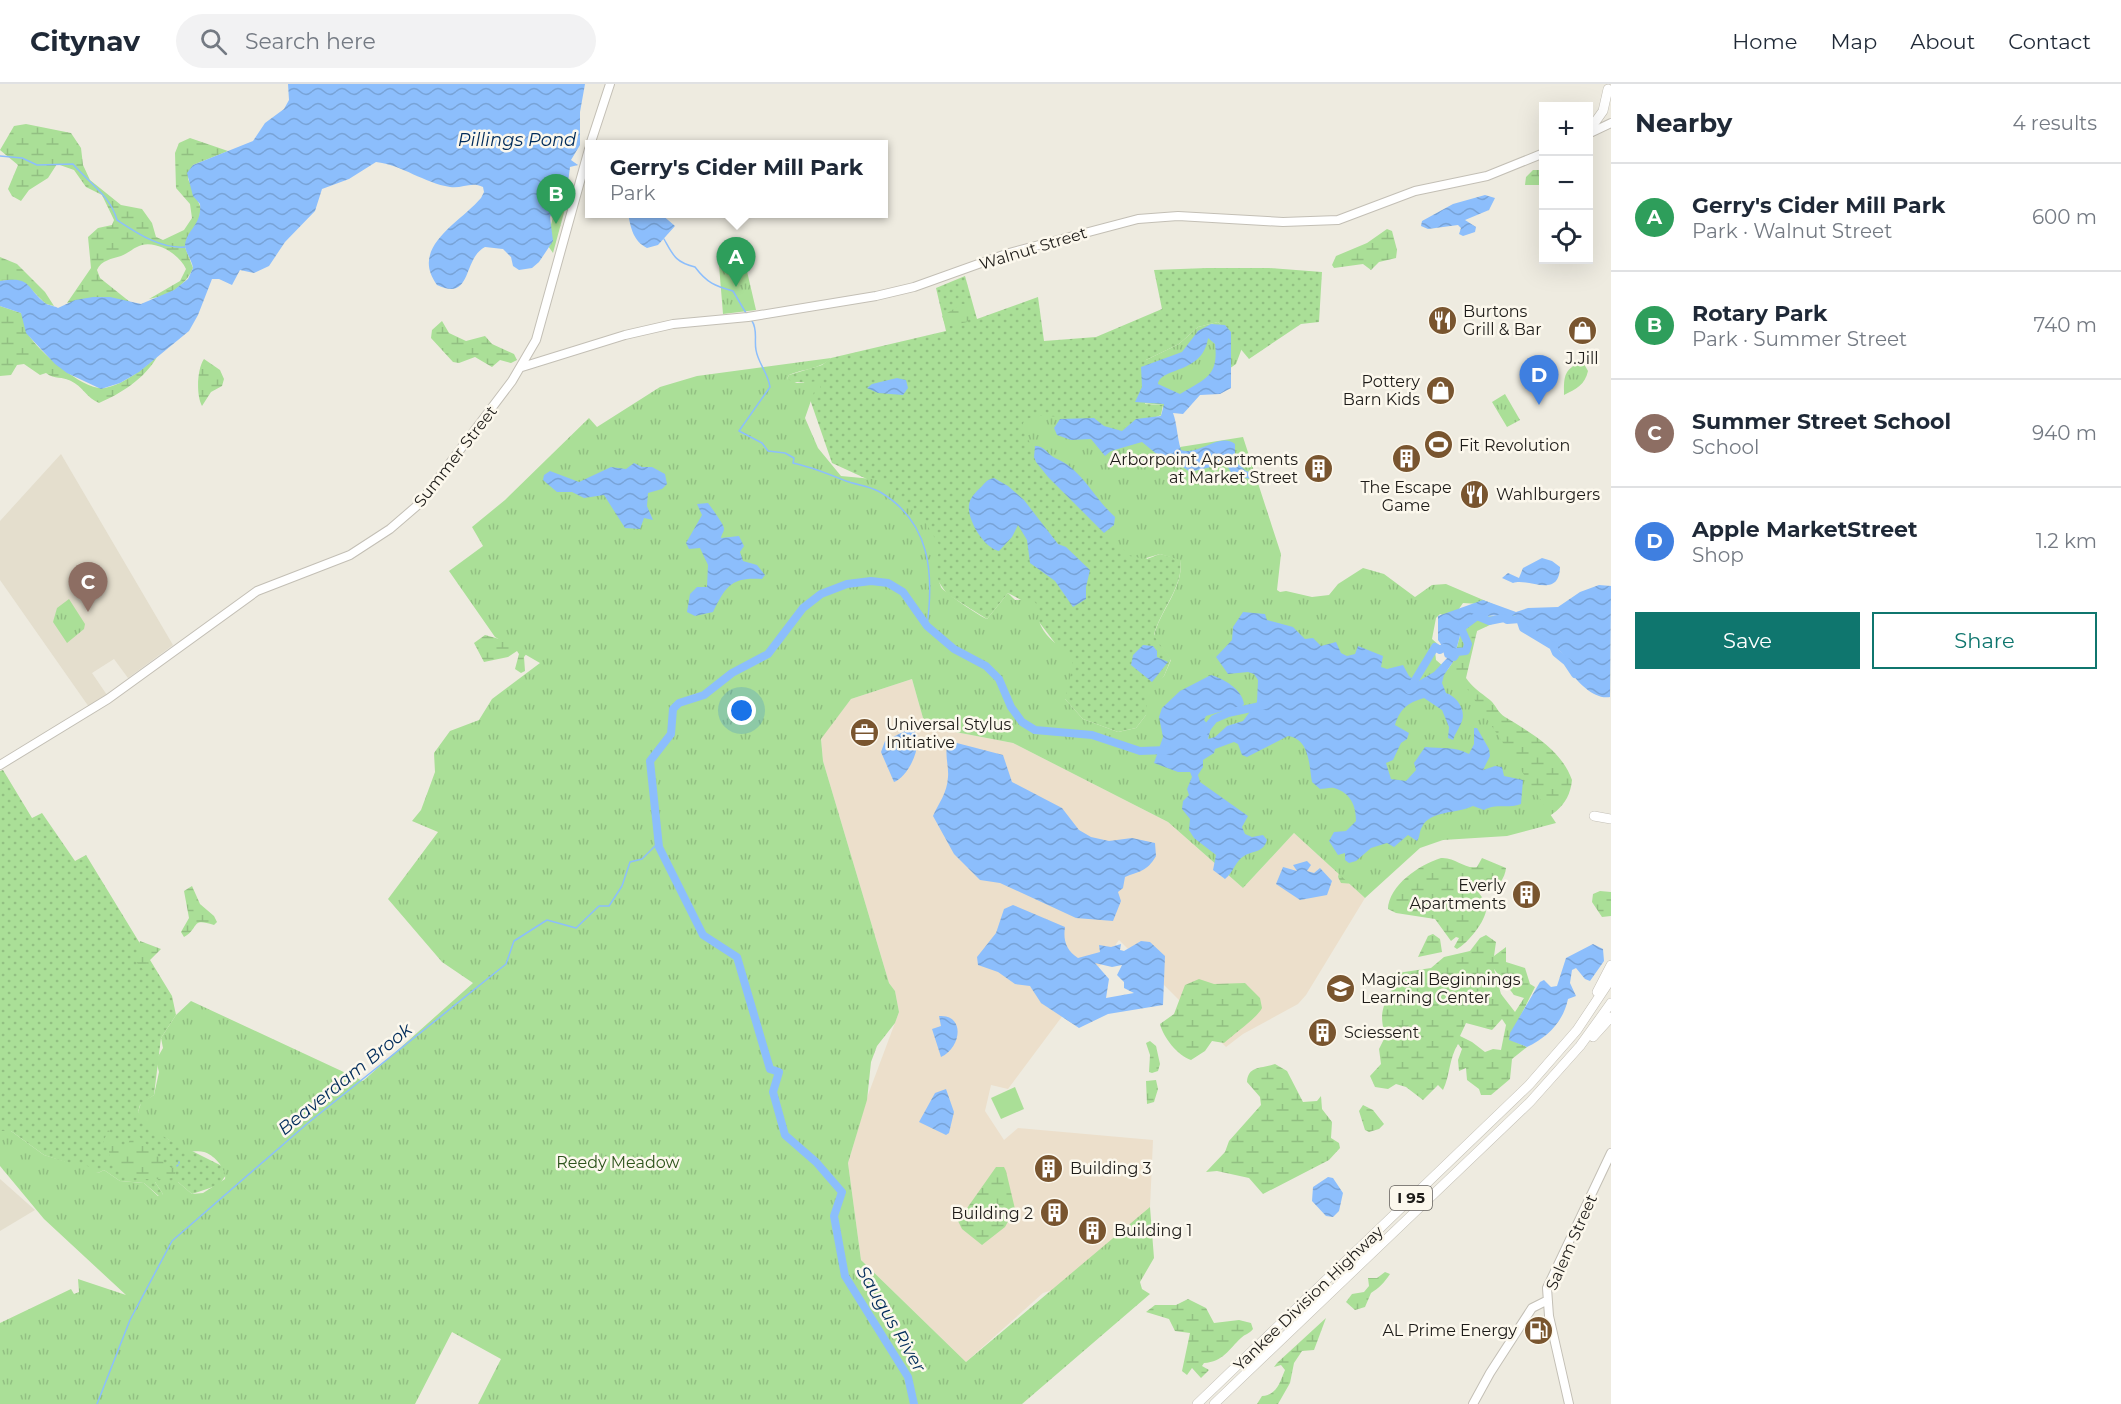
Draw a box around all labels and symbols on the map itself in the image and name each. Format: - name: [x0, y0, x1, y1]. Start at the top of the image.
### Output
- water label: Pillings Pond: [458, 129, 577, 151]
- pin: B: [536, 174, 576, 224]
- street label: Walnut Street: [977, 223, 1090, 274]
- pin: A: [716, 238, 756, 287]
- place label: Burtons Grill & Bar: [1463, 302, 1542, 339]
- restaurant icon: Burtons Grill & Bar: [1426, 304, 1458, 336]
- shop icon: J.Jill: [1566, 314, 1598, 346]
- place label: J.Jill: [1564, 349, 1599, 368]
- pin: D: [1520, 356, 1558, 405]
- place label: Pottery Barn Kids: [1343, 372, 1420, 409]
- shop icon: Pottery Barn Kids: [1425, 374, 1457, 406]
- street label: Summer Street: [410, 402, 501, 511]
- sports icon: Fit Revolution: [1422, 429, 1454, 461]
- place label: Fit Revolution: [1459, 436, 1570, 455]
- building icon: The Escape Game: [1390, 443, 1422, 475]
- place label: Arborpoint Apartments at Market Street: [1110, 450, 1298, 487]
- building icon: Arborpoint Apartments at Market Street: [1303, 452, 1335, 484]
- place label: The Escape Game: [1360, 478, 1452, 515]
- restaurant icon: Wahlburgers: [1459, 478, 1491, 510]
- place label: Wahlburgers: [1496, 485, 1600, 504]
- pin: C: [68, 562, 107, 612]
- your location: [727, 696, 756, 725]
- place label: Universal Stylus Initiative: [886, 715, 1012, 752]
- office icon: Universal Stylus Initiative: [849, 717, 881, 749]
- place label: Everly Apartments: [1409, 876, 1506, 913]
- building icon: Everly Apartments: [1511, 878, 1543, 910]
- place label: Magical Beginnings Learning Center: [1361, 970, 1521, 1007]
- school or university icon: Magical Beginnings Learning Center: [1324, 972, 1356, 1004]
- building icon: Sciessent: [1307, 1016, 1339, 1048]
- water label: Beaverdam Brook: [274, 1017, 417, 1140]
- place label: Sciessent: [1344, 1023, 1420, 1042]
- building icon: Building 3: [1033, 1152, 1065, 1184]
- park label: Reedy Meadow: [556, 1153, 680, 1172]
- place label: Building 3: [1070, 1159, 1152, 1178]
- road number: I 95: [1390, 1186, 1432, 1210]
- street label: Salem Street: [1542, 1191, 1601, 1293]
- building icon: Building 2: [1038, 1197, 1070, 1229]
- place label: Building 2: [951, 1204, 1033, 1223]
- building icon: Building 1: [1077, 1214, 1109, 1246]
- place label: Building 1: [1114, 1221, 1192, 1240]
- street label: Yankee Division Highway: [1230, 1222, 1387, 1375]
- water label: Saugus River: [852, 1262, 931, 1377]
- fuel station icon: AL Prime Energy: [1522, 1314, 1554, 1346]
- place label: AL Prime Energy: [1382, 1321, 1517, 1340]

